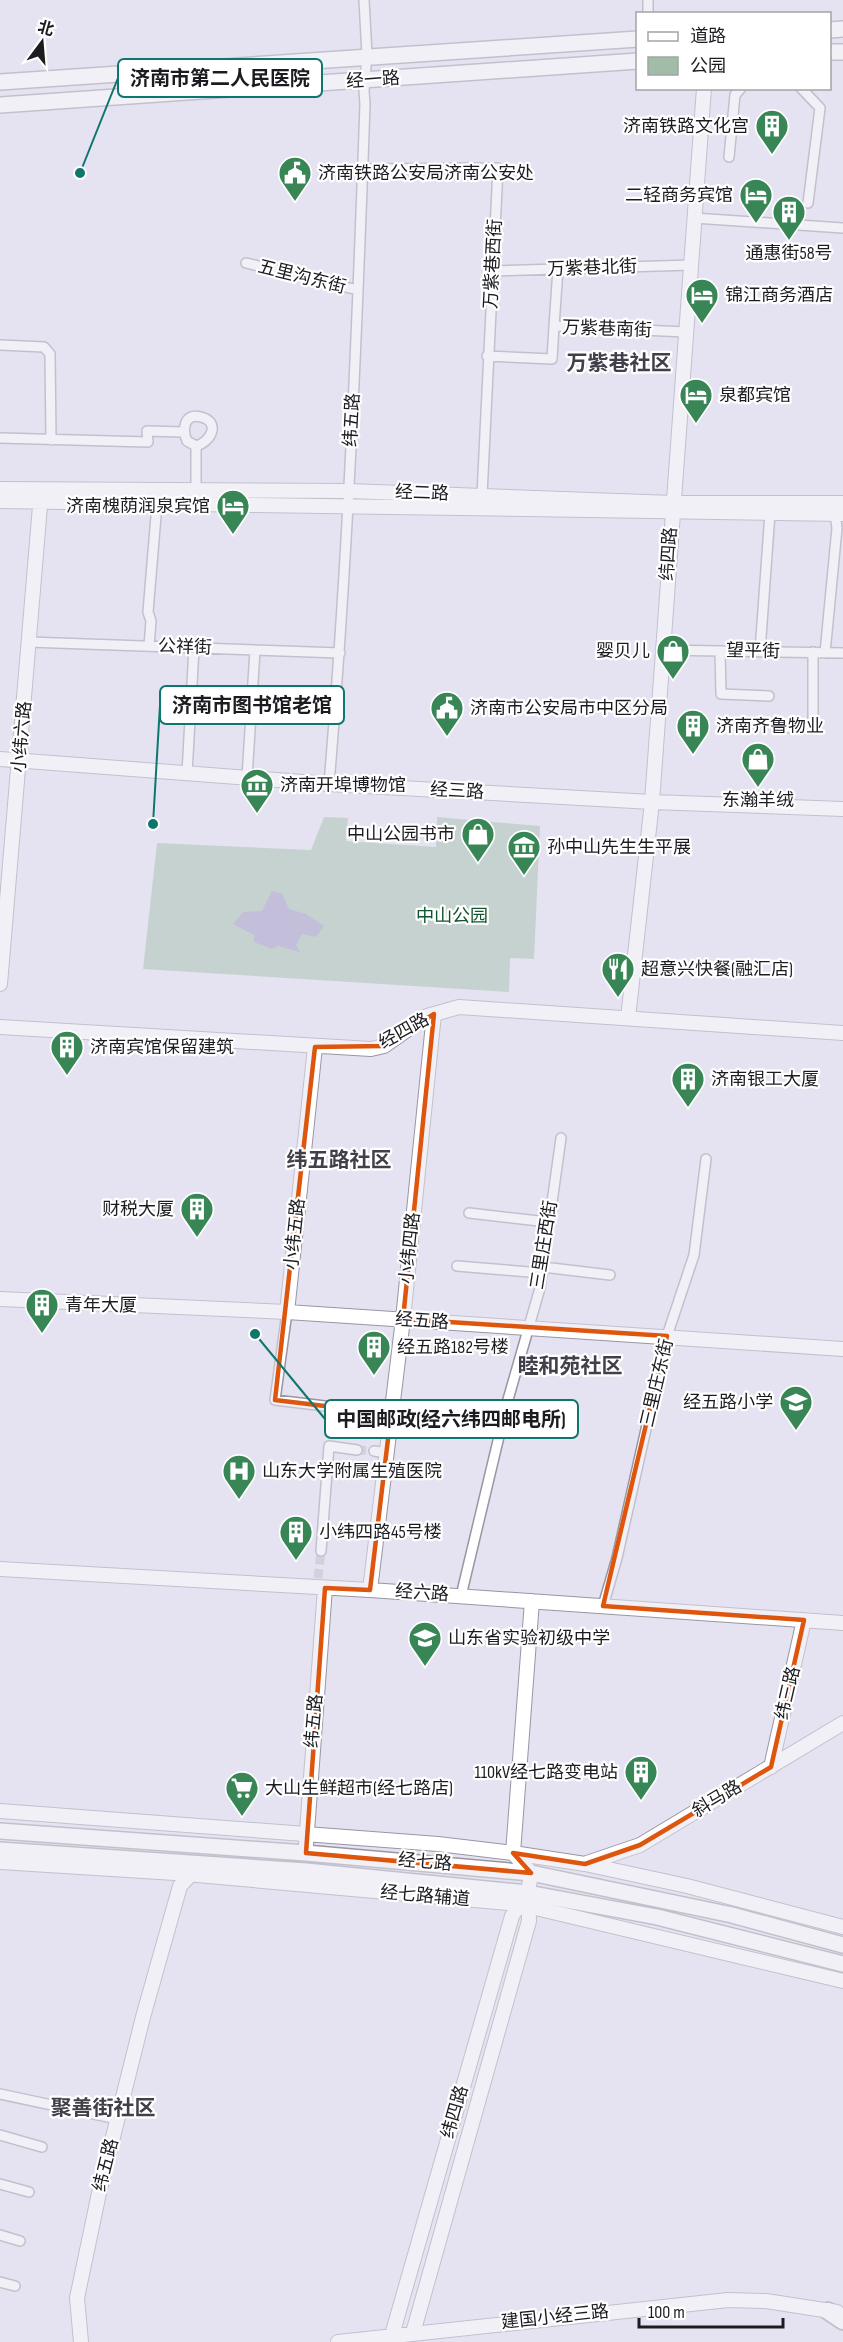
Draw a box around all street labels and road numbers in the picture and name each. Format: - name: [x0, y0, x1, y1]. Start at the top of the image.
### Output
- street label: 经一路: [345, 68, 401, 92]
- street label: 万紫巷西街: [480, 219, 506, 309]
- street label: 五里沟东街: [256, 256, 348, 298]
- street label: 万紫巷北街: [547, 256, 637, 280]
- street label: 万紫巷南街: [562, 317, 652, 341]
- street label: 纬五路: [340, 392, 364, 448]
- street label: 经二路: [395, 482, 449, 504]
- street label: 纬四路: [657, 526, 681, 582]
- street label: 公祥街: [158, 636, 212, 658]
- street label: 望平街: [726, 640, 780, 662]
- street label: 小纬六路: [8, 700, 36, 774]
- street label: 经三路: [429, 779, 485, 803]
- street label: 经四路: [375, 1009, 433, 1053]
- street label: 小纬五路: [281, 1197, 309, 1271]
- street label: 三里庄西街: [527, 1199, 561, 1291]
- street label: 小纬四路: [396, 1211, 424, 1285]
- street label: 经五路: [394, 1309, 450, 1333]
- street label: 三里庄东街: [637, 1337, 677, 1429]
- street label: 经六路: [394, 1581, 450, 1605]
- street label: 纬三路: [772, 1664, 804, 1722]
- street label: 纬五路: [301, 1693, 327, 1749]
- street label: 斜马路: [688, 1776, 746, 1822]
- street label: 经七路: [397, 1849, 453, 1875]
- street label: 经七路辅道: [379, 1882, 471, 1910]
- street label: 纬四路: [437, 2083, 473, 2141]
- street label: 纬五路: [89, 2136, 123, 2194]
- street label: 建国小经三路: [500, 2301, 610, 2333]

